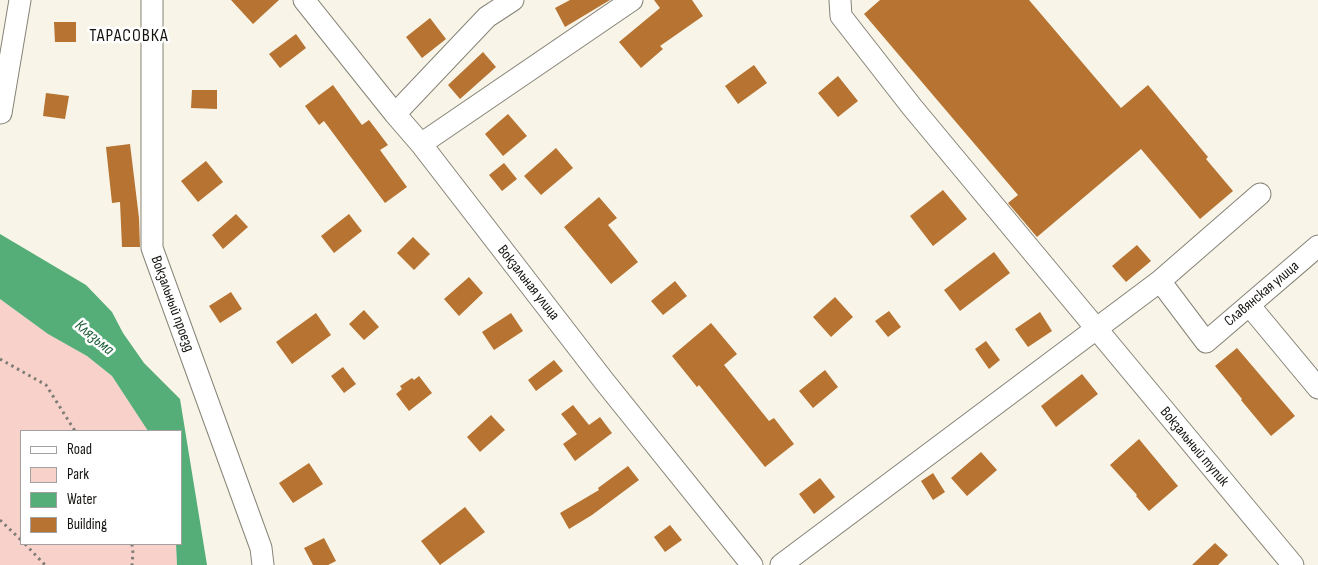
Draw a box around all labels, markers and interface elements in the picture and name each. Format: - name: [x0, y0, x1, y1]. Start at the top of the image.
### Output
- district label: ТАРАСОВКА: [88, 25, 170, 47]
- street label: Вокзальная улица: [493, 242, 563, 324]
- street label: Вокзальный проезд: [146, 254, 198, 354]
- street label: Славянская улица: [1221, 258, 1303, 330]
- water label: Клязьма: [71, 316, 117, 360]
- street label: Вокзальный тупик: [1156, 404, 1232, 490]
- legend: [20, 430, 182, 545]
- text: Road: [67, 440, 92, 459]
- text: Park: [67, 465, 89, 484]
- text: Water: [67, 490, 97, 509]
- text: Building: [67, 515, 107, 534]

